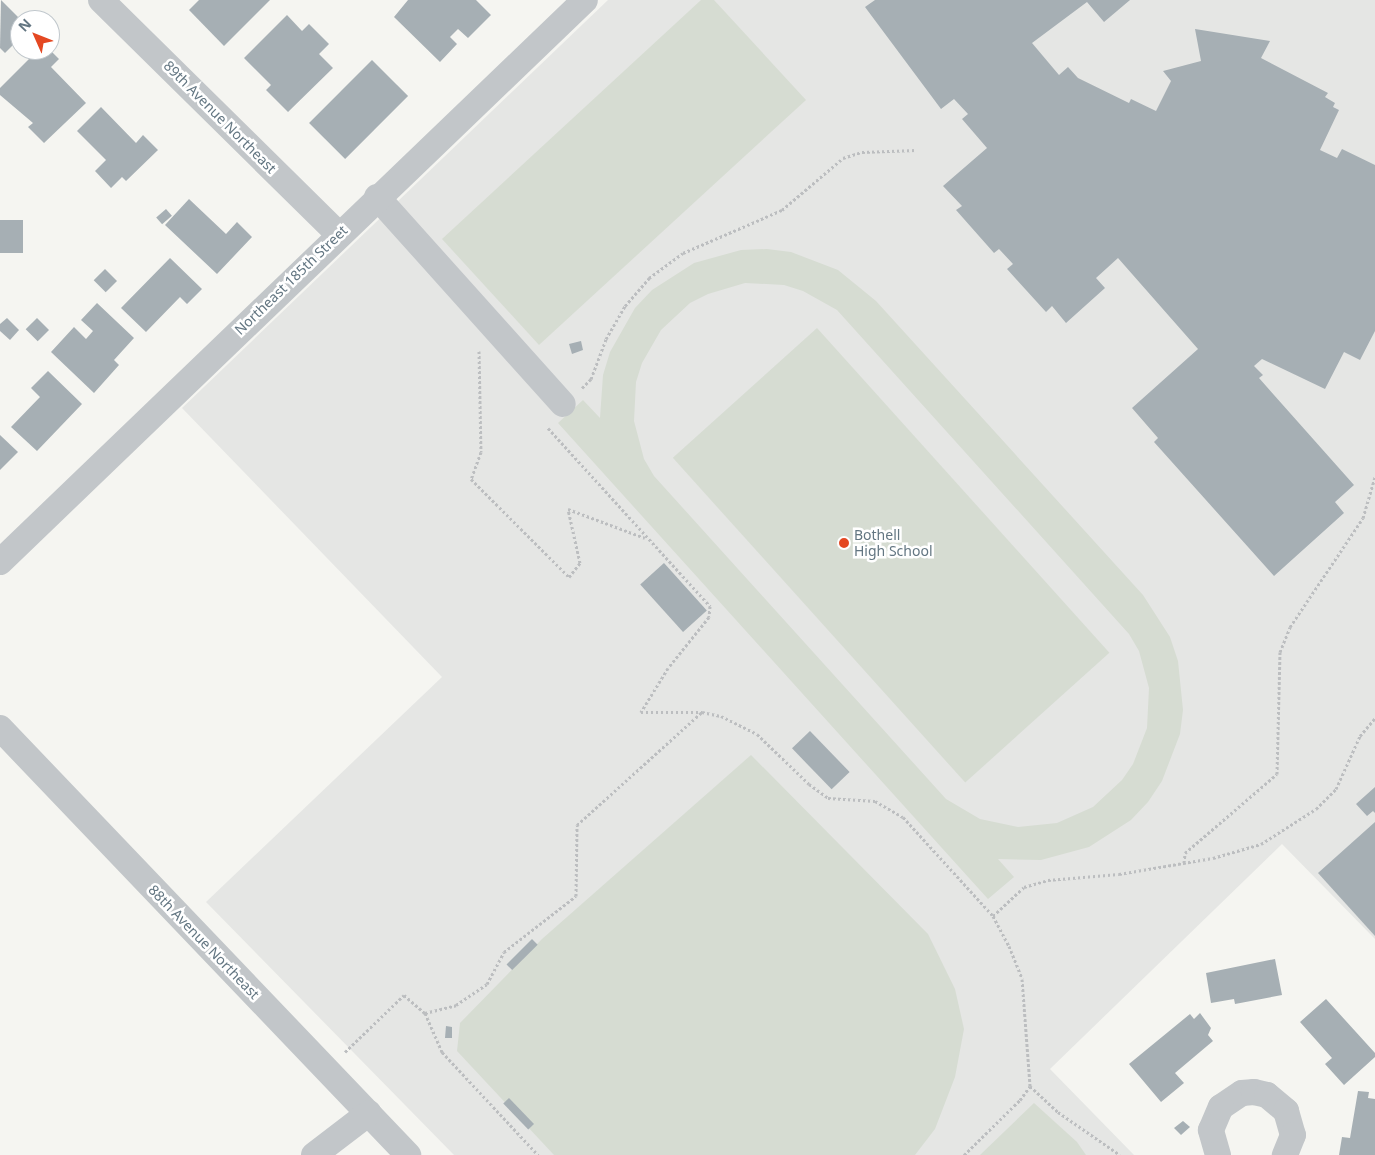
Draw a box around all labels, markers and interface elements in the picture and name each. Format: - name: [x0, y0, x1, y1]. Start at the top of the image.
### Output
- north arrow: [10, 10, 60, 60]
- text: N: [14, 14, 35, 36]
- street label: 89th Avenue Northeast: [160, 57, 280, 177]
- street label: Northeast 185th Street: [231, 222, 351, 338]
- place label: Bothell High School: [854, 527, 932, 560]
- marker: Bothell High School: [838, 537, 850, 549]
- street label: 88th Avenue Northeast: [145, 881, 263, 1003]

